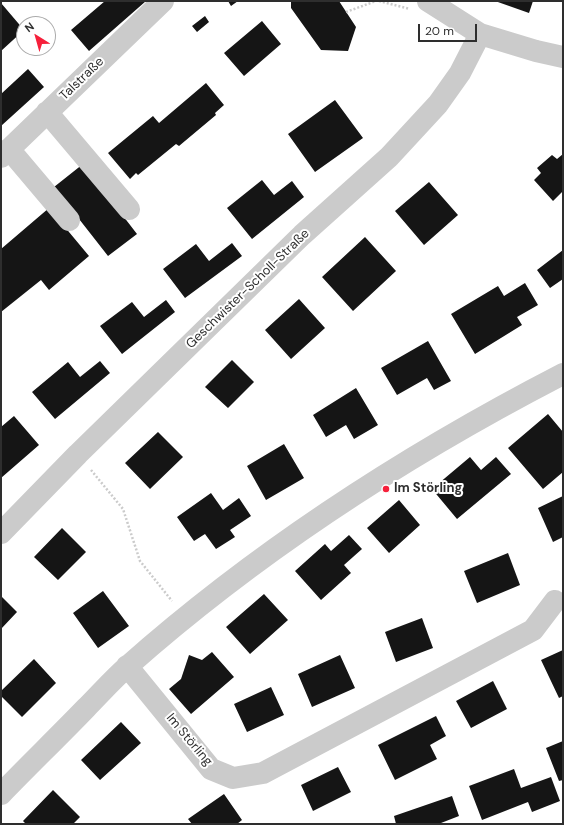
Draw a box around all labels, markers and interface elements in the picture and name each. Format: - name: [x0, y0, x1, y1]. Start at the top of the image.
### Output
- north arrow: [16, 16, 56, 56]
- scale bar: [420, 16, 479, 42]
- text: N: [22, 19, 37, 35]
- text: 20 m: [425, 23, 454, 39]
- street label: Talstraße: [57, 54, 107, 104]
- street label: Geschwister-Scholl-Straße: [183, 226, 313, 352]
- place label: Im Störling: [394, 481, 462, 497]
- marker: Im Störling: [381, 484, 391, 494]
- street label: Im Störling: [163, 711, 215, 769]

